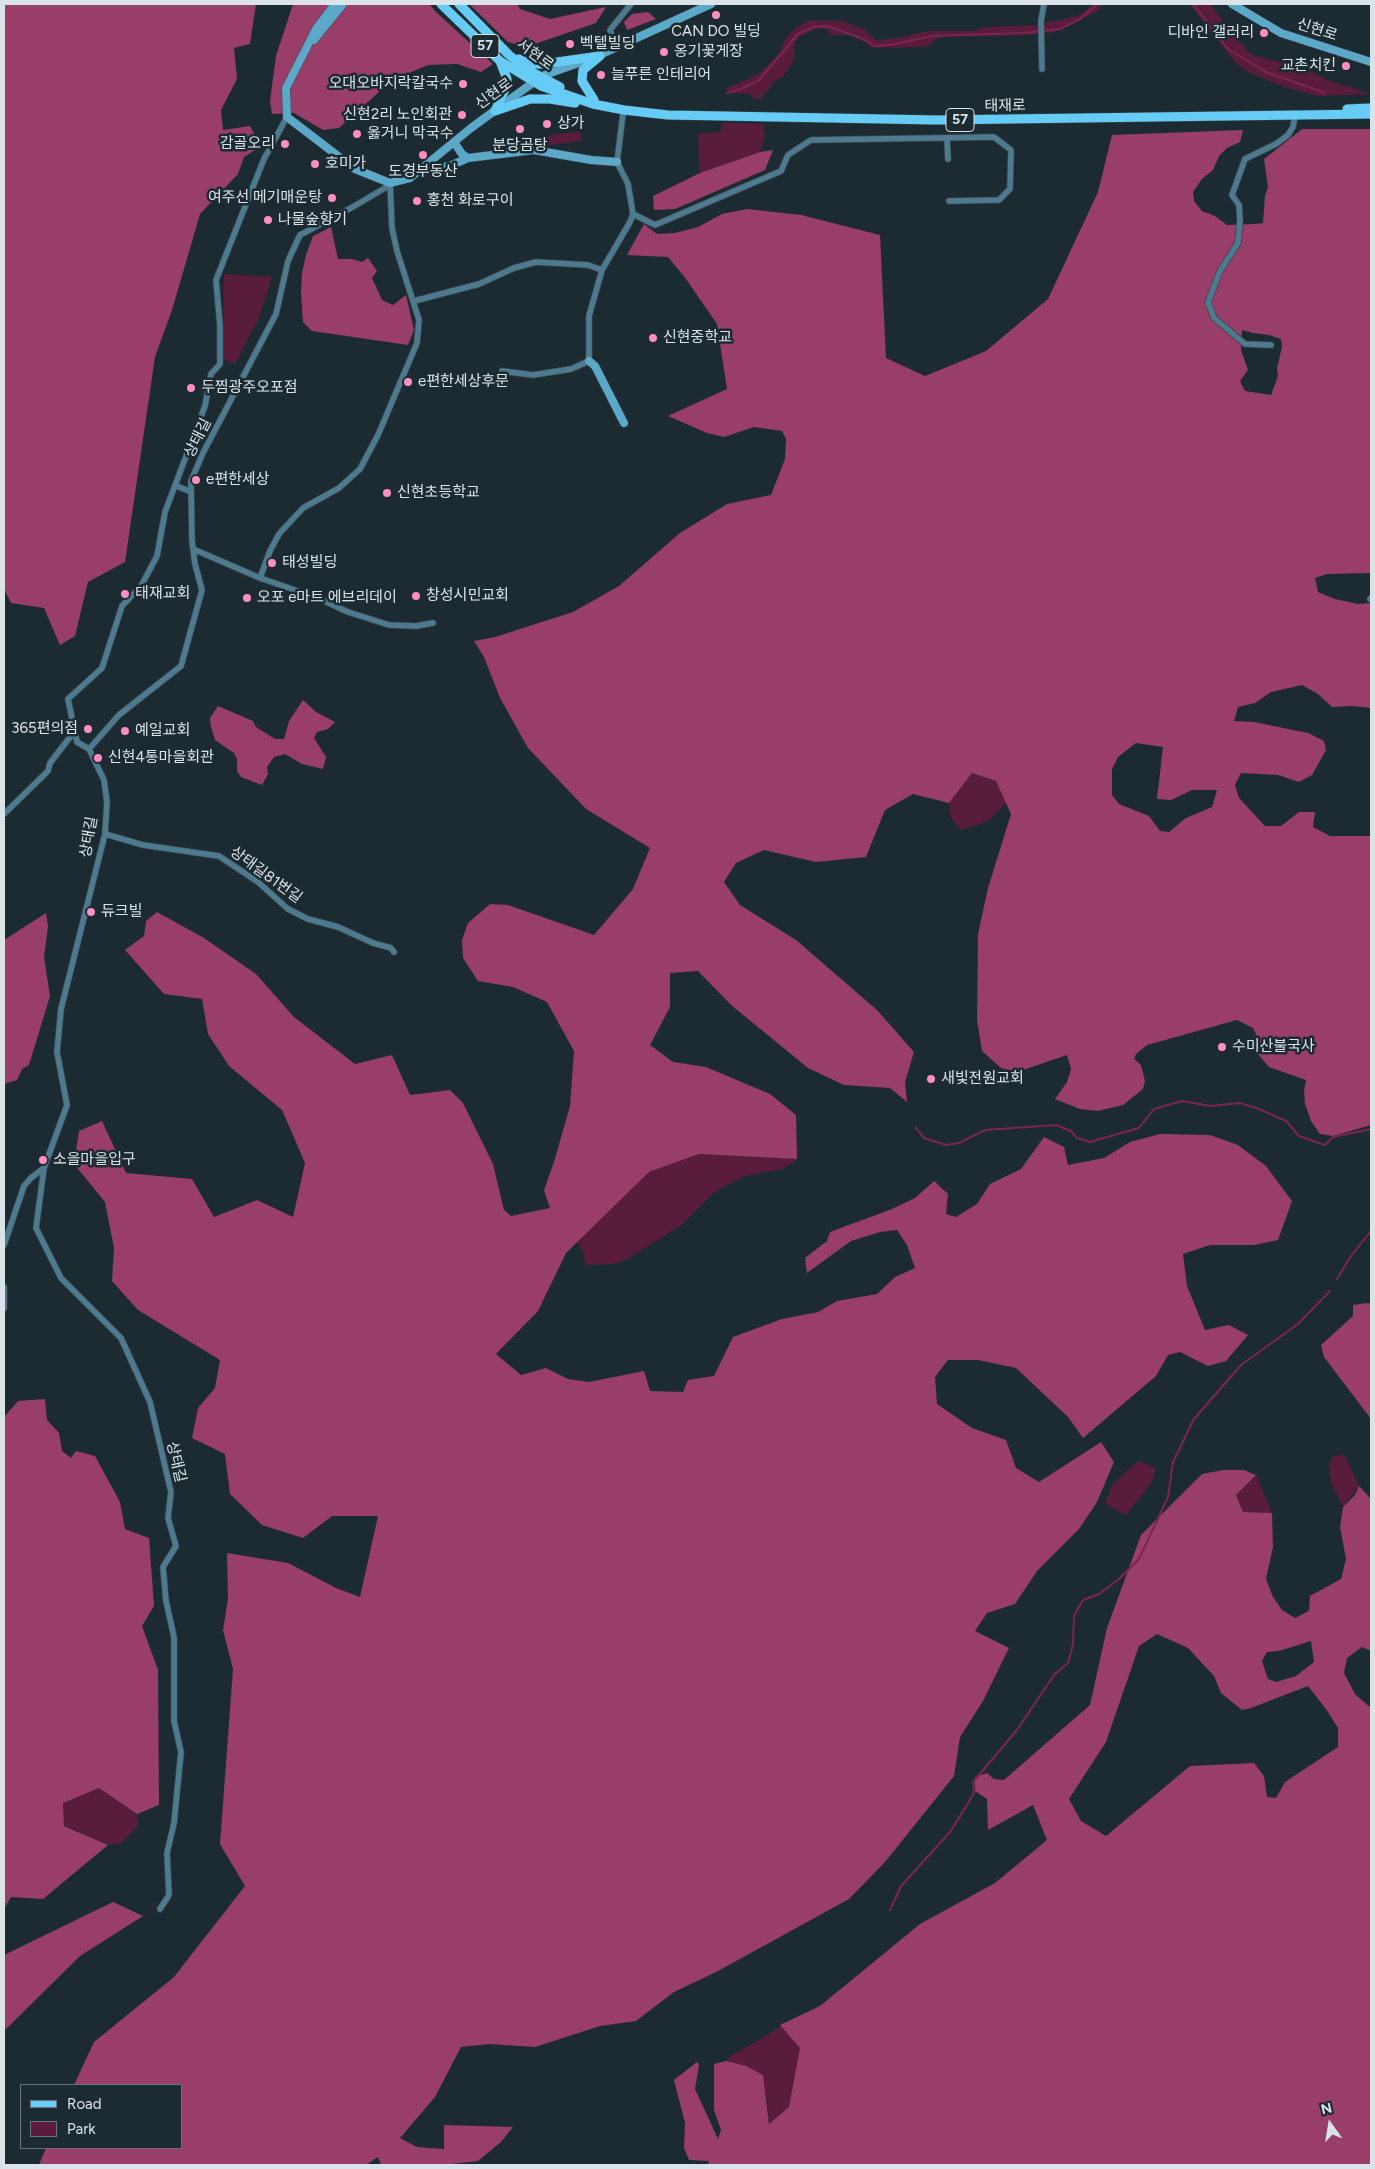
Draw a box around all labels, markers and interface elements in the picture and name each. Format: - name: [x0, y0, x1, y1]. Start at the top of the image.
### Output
- marker: CAN DO 빌딩: [710, 9, 722, 21]
- street label: 신현로: [1295, 15, 1339, 45]
- place label: CAN DO 빌딩: [671, 23, 761, 41]
- place label: 디바인 갤러리: [1167, 24, 1254, 42]
- marker: 디바인 갤러리: [1258, 27, 1270, 39]
- road number: 57: [471, 34, 499, 58]
- place label: 벡텔빌딩: [580, 35, 635, 53]
- street label: 서현로: [513, 36, 557, 74]
- marker: 벡텔빌딩: [564, 38, 576, 50]
- place label: 옹기꽃게장: [674, 43, 743, 61]
- marker: 옹기꽃게장: [658, 46, 670, 58]
- place label: 교촌치킨: [1281, 57, 1336, 75]
- marker: 교촌치킨: [1340, 60, 1352, 72]
- place label: 늘푸른 인테리어: [611, 66, 711, 84]
- marker: 늘푸른 인테리어: [595, 69, 607, 81]
- place label: 오대오바지락칼국수: [329, 75, 453, 93]
- street label: 신현로: [472, 75, 516, 113]
- marker: 오대오바지락칼국수: [457, 78, 469, 90]
- street label: 태재로: [984, 97, 1026, 115]
- place label: 신현2리 노인회관: [343, 106, 452, 124]
- road number: 57: [946, 108, 974, 132]
- marker: 신현2리 노인회관: [456, 109, 468, 121]
- place label: 상가: [557, 115, 585, 133]
- marker: 상가: [541, 118, 553, 130]
- marker: 분당곰탕: [514, 123, 526, 135]
- place label: 옳거니 막국수: [367, 125, 454, 143]
- marker: 옳거니 막국수: [351, 128, 363, 140]
- place label: 감골오리: [220, 135, 275, 153]
- place label: 분당곰탕: [492, 137, 548, 155]
- marker: 감골오리: [279, 138, 291, 150]
- marker: 도경부동산: [417, 149, 429, 161]
- place label: 호미가: [325, 155, 366, 173]
- marker: 호미가: [309, 158, 321, 170]
- place label: 도경부동산: [389, 163, 457, 181]
- place label: 여주선 메기매운탕: [208, 189, 322, 207]
- marker: 여주선 메기매운탕: [326, 192, 338, 204]
- place label: 홍천 화로구이: [427, 192, 514, 210]
- marker: 홍천 화로구이: [411, 195, 423, 207]
- place label: 나물숲향기: [278, 211, 347, 229]
- marker: 나물숲향기: [262, 214, 274, 226]
- place label: 신현중학교: [663, 329, 732, 347]
- marker: 신현중학교: [647, 332, 659, 344]
- place label: e편한세상후문: [418, 373, 509, 391]
- marker: e편한세상후문: [402, 376, 414, 388]
- place label: 두찜광주오포점: [201, 379, 298, 397]
- marker: 두찜광주오포점: [185, 382, 197, 394]
- street label: 상태길: [181, 415, 215, 461]
- place label: e편한세상: [206, 471, 269, 489]
- marker: e편한세상: [190, 474, 202, 486]
- place label: 신현초등학교: [397, 484, 480, 502]
- marker: 신현초등학교: [381, 487, 393, 499]
- place label: 태성빌딩: [282, 554, 337, 572]
- marker: 태성빌딩: [266, 557, 278, 569]
- place label: 태재교회: [135, 585, 190, 603]
- place label: 창성시민교회: [426, 587, 509, 605]
- marker: 태재교회: [119, 588, 131, 600]
- place label: 오포 e마트 에브리데이: [257, 589, 397, 607]
- marker: 창성시민교회: [410, 590, 422, 602]
- marker: 오포 e마트 에브리데이: [241, 592, 253, 604]
- place label: 365편의점: [11, 720, 78, 738]
- place label: 예일교회: [135, 722, 190, 740]
- marker: 365편의점: [82, 723, 94, 735]
- marker: 예일교회: [119, 725, 131, 737]
- place label: 신현4통마을회관: [108, 749, 214, 767]
- marker: 신현4통마을회관: [92, 752, 104, 764]
- street label: 상태길: [77, 815, 101, 859]
- street label: 상태길81번길: [227, 843, 305, 907]
- place label: 듀크빌: [101, 903, 142, 921]
- marker: 듀크빌: [85, 906, 97, 918]
- place label: 수미산불국사: [1232, 1038, 1315, 1056]
- marker: 수미산불국사: [1216, 1041, 1228, 1053]
- place label: 새빛전원교회: [941, 1070, 1024, 1088]
- marker: 새빛전원교회: [925, 1073, 937, 1085]
- place label: 소을마을입구: [53, 1151, 136, 1169]
- marker: 소을마을입구: [37, 1154, 49, 1166]
- street label: 상태길: [163, 1440, 189, 1484]
- legend: [20, 2084, 182, 2149]
- text: Road: [67, 2095, 102, 2113]
- north arrow: [1305, 2099, 1355, 2149]
- text: N: [1319, 2099, 1334, 2118]
- text: Park: [67, 2120, 96, 2138]

